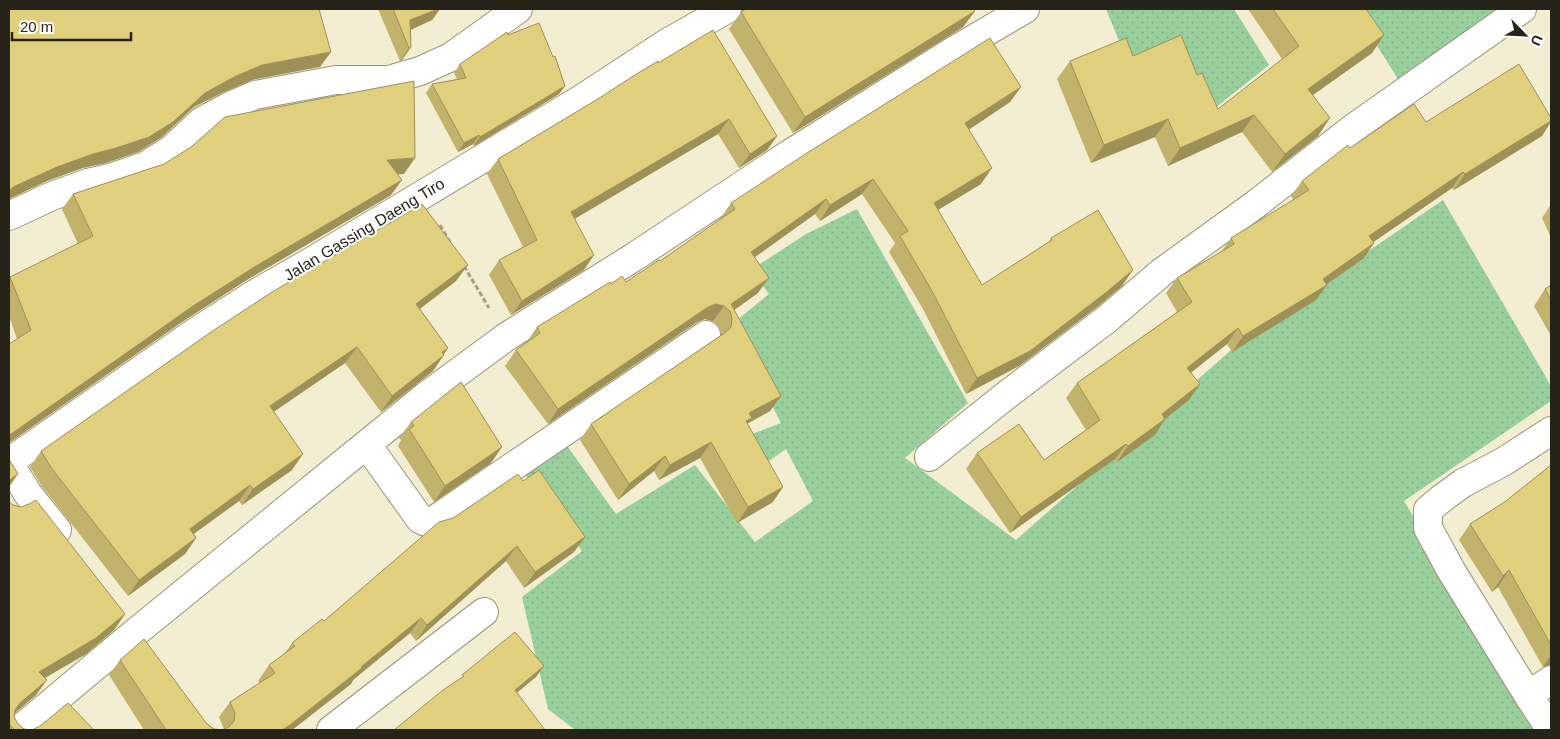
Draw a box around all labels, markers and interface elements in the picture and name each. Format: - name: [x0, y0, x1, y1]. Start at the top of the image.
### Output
- scale bar: [12, 10, 131, 42]
- north arrow: [1500, 10, 1550, 60]
- text: 20 m: [20, 18, 53, 35]
- text: U: [1528, 32, 1546, 48]
- street label: Jalan Gassing Daeng Tiro: [281, 175, 448, 284]

